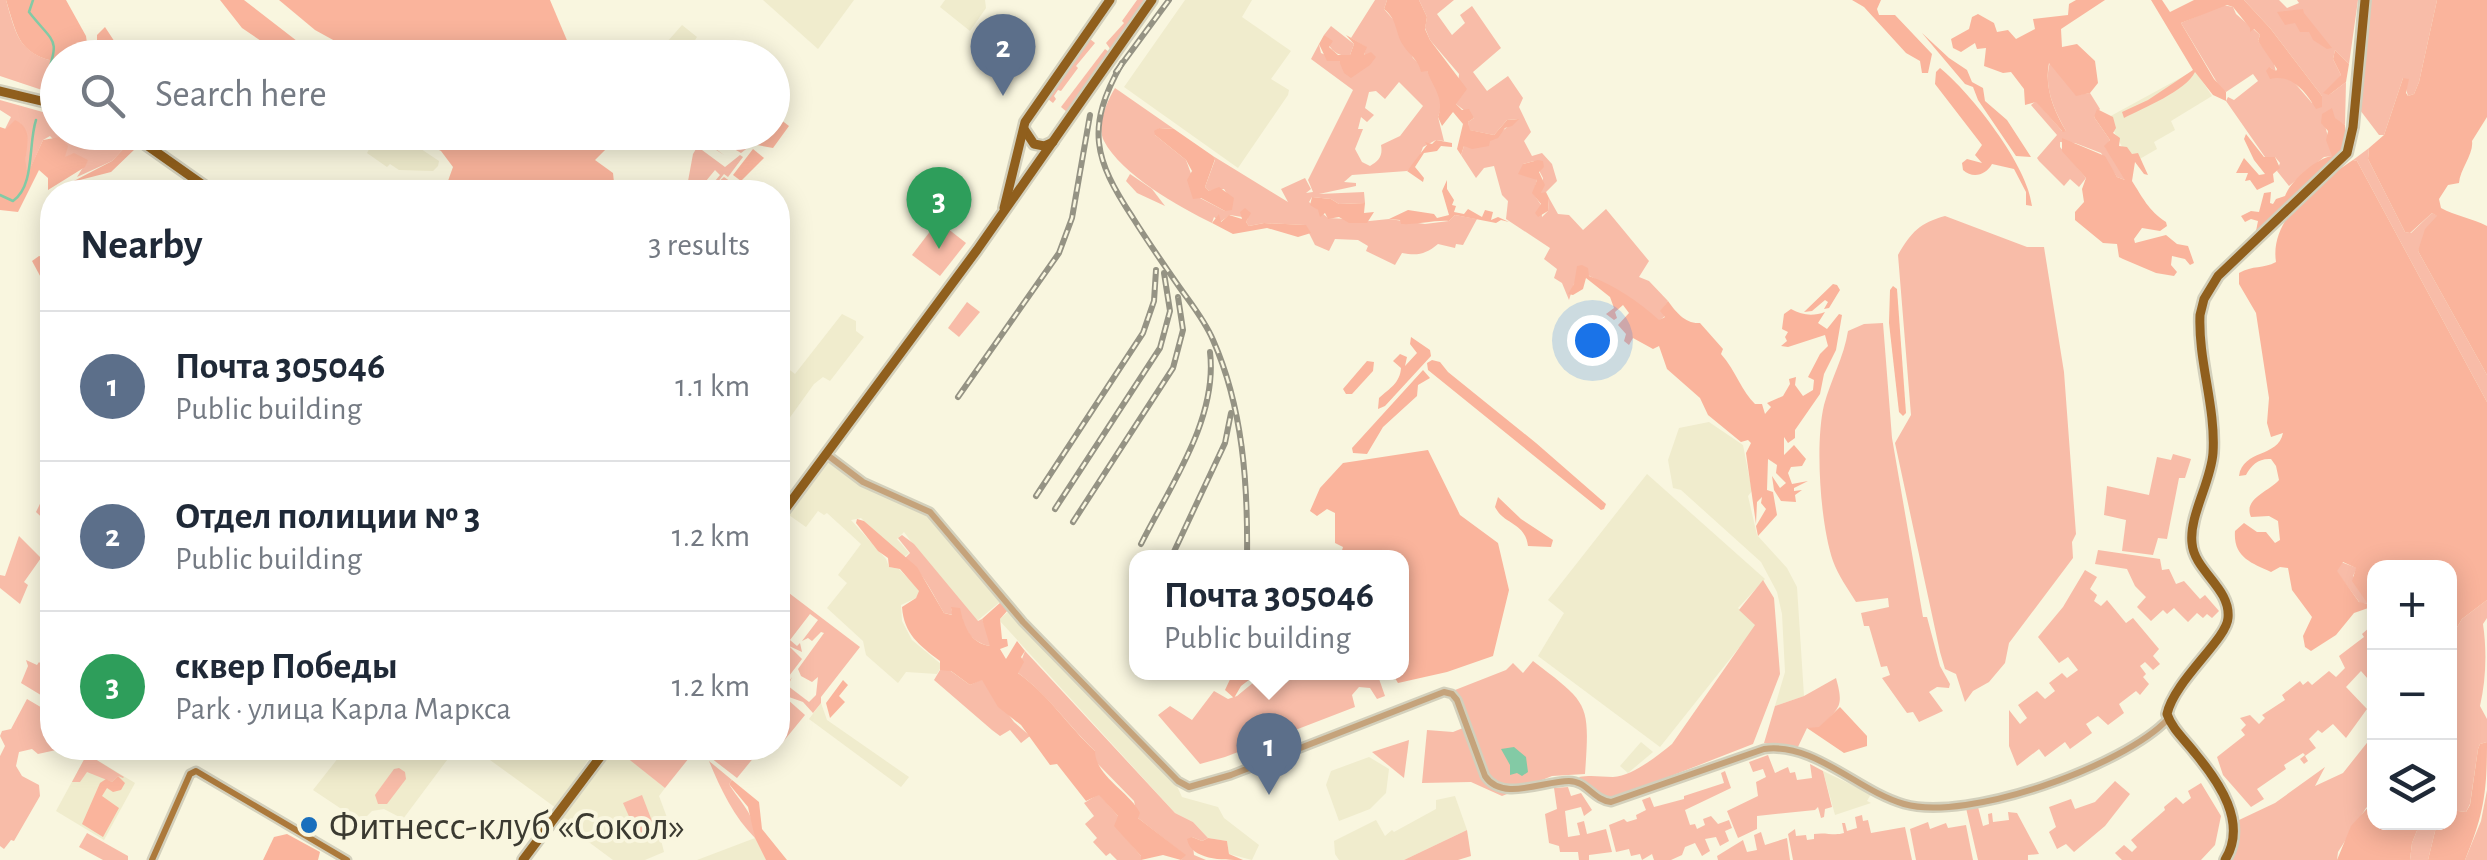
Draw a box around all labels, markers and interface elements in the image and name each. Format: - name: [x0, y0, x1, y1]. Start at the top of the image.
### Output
- pin: 2: [970, 13, 1036, 96]
- search box: [40, 40, 790, 150]
- icon: search: [75, 68, 130, 123]
- text: Search here: [155, 76, 327, 114]
- pin: 3: [906, 166, 972, 249]
- text: Nearby: [80, 224, 203, 266]
- text: 3 results: [648, 229, 750, 261]
- your location: [1567, 315, 1618, 366]
- text: Почта 305046: [175, 348, 385, 386]
- text: 1: [107, 370, 118, 402]
- text: 1.1 km: [675, 370, 750, 402]
- text: Public building: [175, 393, 362, 425]
- text: Отдел полиции № 3: [175, 498, 480, 536]
- text: 2: [105, 520, 120, 552]
- text: 1.2 km: [672, 520, 750, 552]
- text: Public building: [175, 543, 362, 575]
- popup: [1129, 550, 1409, 680]
- map controls: [2367, 560, 2457, 830]
- button: +: [2367, 560, 2457, 650]
- text: Почта 305046: [1164, 577, 1374, 615]
- text: Public building: [1164, 622, 1351, 654]
- text: сквер Победы: [175, 648, 398, 686]
- button: −: [2367, 650, 2457, 740]
- text: 3: [106, 670, 119, 702]
- text: 1.2 km: [672, 670, 750, 702]
- text: Park · улица Карла Маркса: [175, 693, 511, 725]
- pin: 1: [1236, 712, 1302, 795]
- button: layers: [2367, 740, 2457, 830]
- place label: Фитнесс-клуб «Сокол»: [329, 807, 685, 847]
- marker: Фитнесс-клуб «Сокол»: [298, 814, 320, 836]

